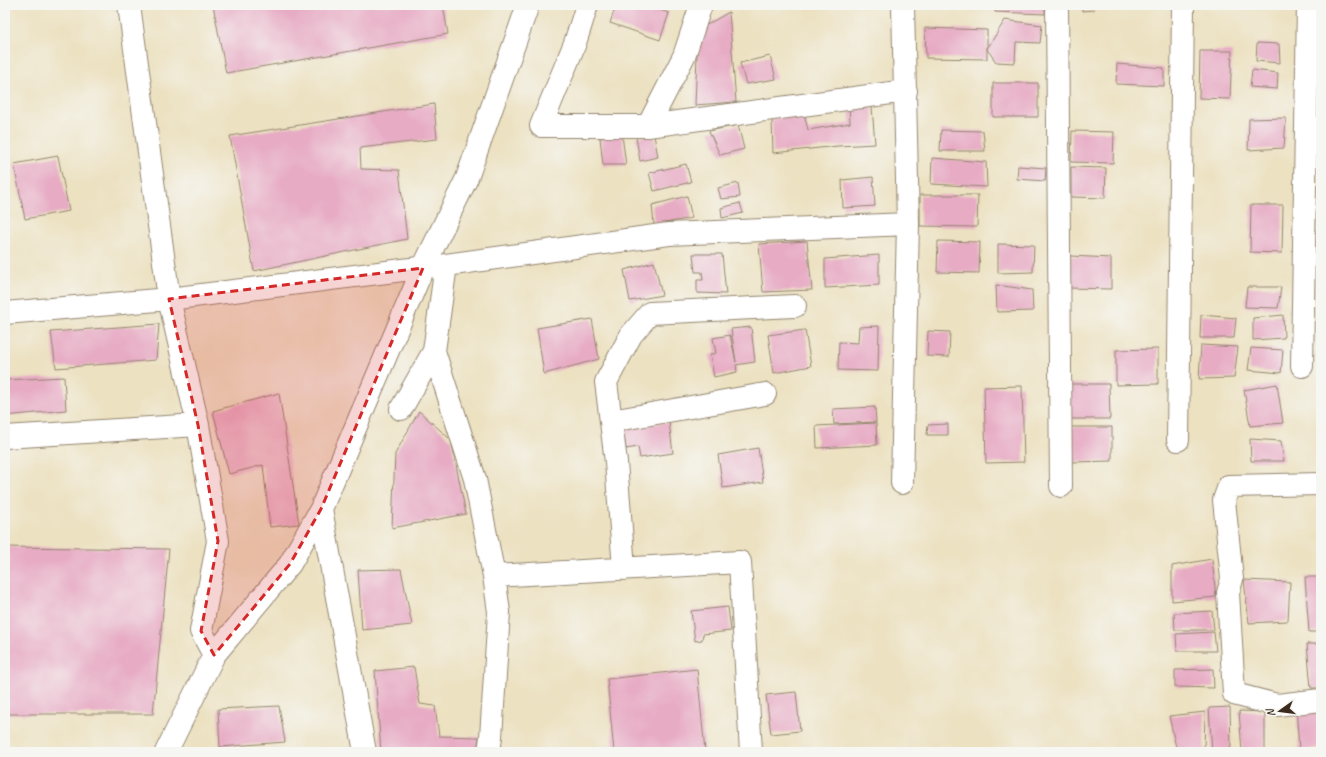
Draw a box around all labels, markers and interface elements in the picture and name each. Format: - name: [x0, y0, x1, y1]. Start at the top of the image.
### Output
- north arrow: [1260, 691, 1300, 731]
- text: N: [1262, 706, 1278, 718]

